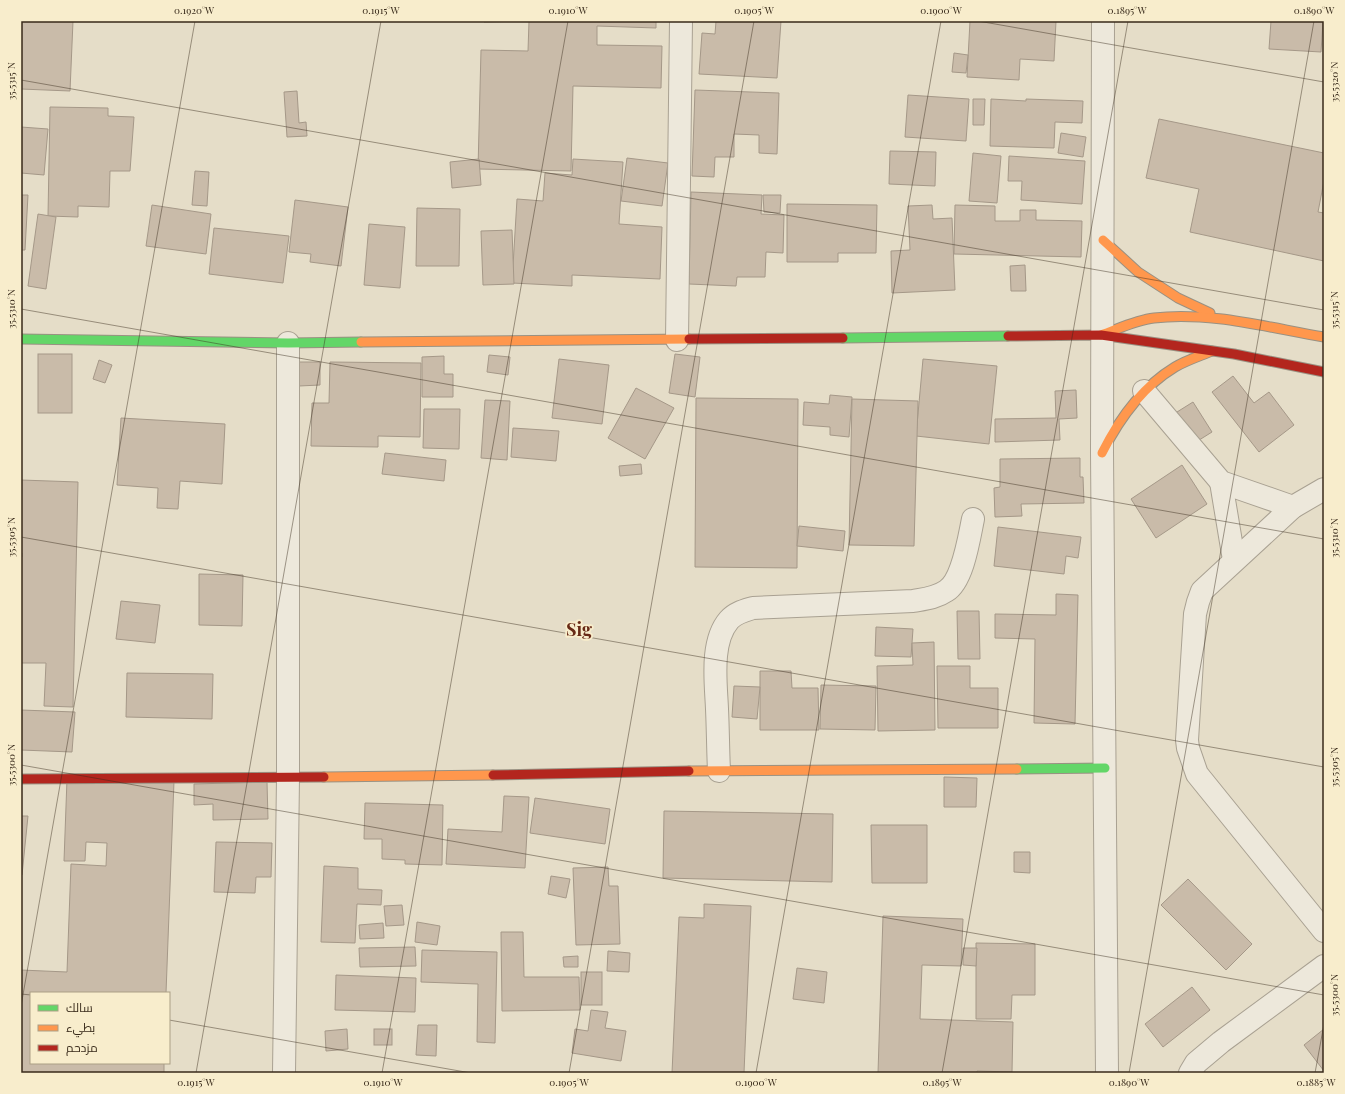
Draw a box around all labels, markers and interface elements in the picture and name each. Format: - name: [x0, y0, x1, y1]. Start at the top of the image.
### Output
- text: 0.1920°W: [174, 3, 215, 17]
- text: 0.1915°W: [362, 3, 401, 17]
- text: 0.1910°W: [548, 3, 588, 17]
- text: 0.1905°W: [734, 3, 775, 17]
- text: 0.1900°W: [920, 3, 963, 17]
- text: 0.1895°W: [1108, 3, 1147, 17]
- text: 0.1890°W: [1294, 3, 1335, 17]
- text: 35.5315°N: [4, 62, 18, 100]
- text: 35.5320°N: [1327, 62, 1341, 102]
- text: 35.5310°N: [4, 289, 18, 329]
- text: 35.5315°N: [1327, 291, 1341, 329]
- text: 35.5305°N: [4, 517, 18, 557]
- text: 35.5310°N: [1327, 518, 1341, 558]
- district label: Sig: [566, 617, 592, 641]
- text: 35.5300°N: [4, 744, 18, 786]
- text: 35.5305°N: [1327, 747, 1341, 787]
- text: 35.5300°N: [1327, 974, 1341, 1016]
- legend: [30, 992, 170, 1064]
- text: سالك: [66, 999, 93, 1015]
- text: بطيء: [66, 1019, 95, 1038]
- text: مزدحم: [66, 1039, 98, 1056]
- text: 0.1915°W: [177, 1075, 216, 1089]
- text: 0.1910°W: [363, 1075, 403, 1089]
- text: 0.1905°W: [549, 1075, 590, 1089]
- text: 0.1900°W: [735, 1075, 778, 1089]
- text: 0.1895°W: [923, 1075, 962, 1089]
- text: 0.1890°W: [1109, 1075, 1150, 1089]
- text: 0.1885°W: [1296, 1075, 1336, 1089]

